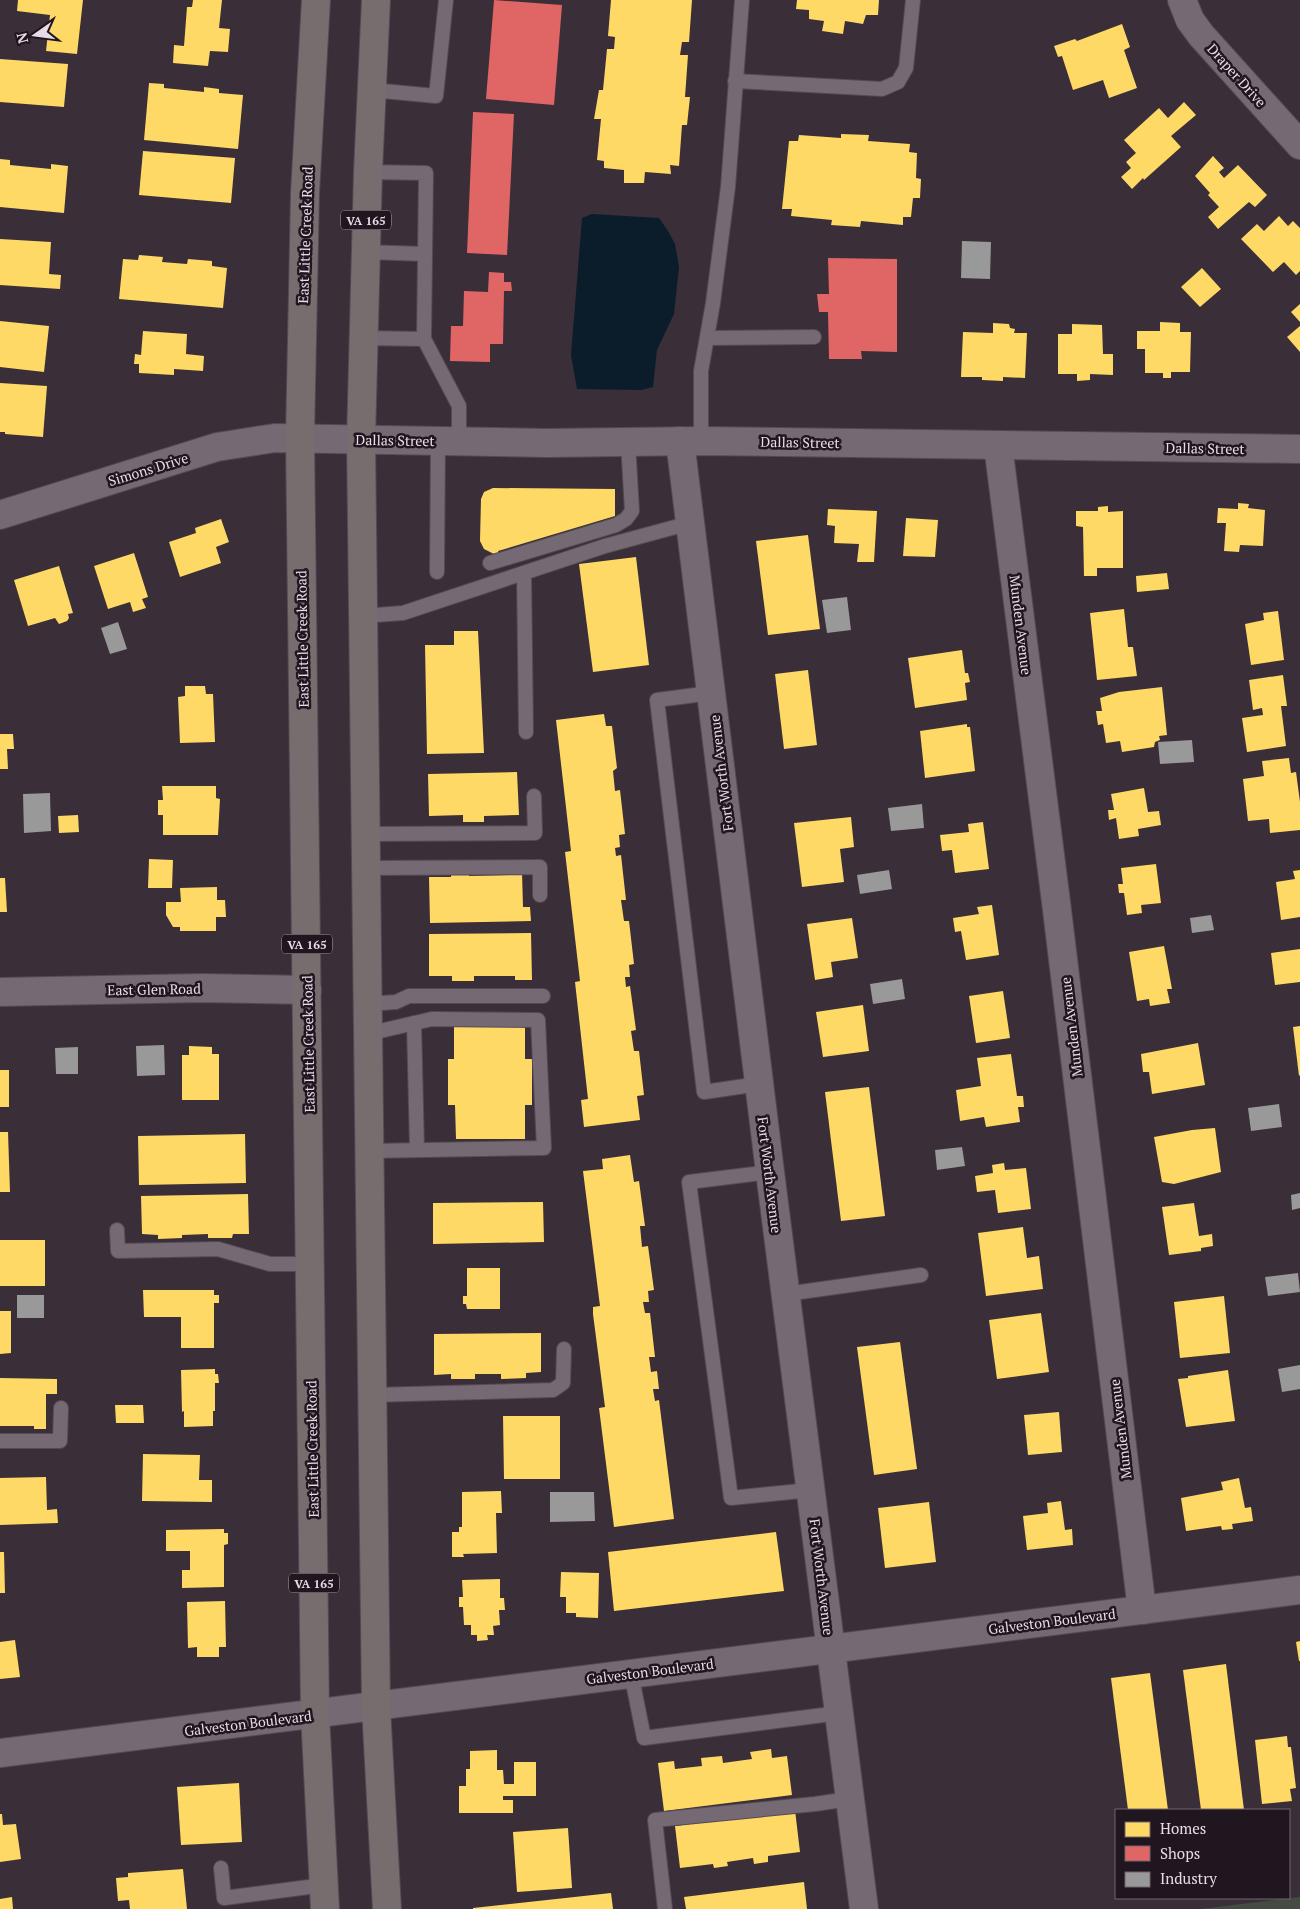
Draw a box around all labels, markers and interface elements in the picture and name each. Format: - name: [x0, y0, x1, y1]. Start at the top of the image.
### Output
- north arrow: [10, 10, 60, 60]
- text: N: [11, 30, 32, 46]
- street label: Draper Drive: [1203, 39, 1271, 111]
- street label: East Little Creek Road: [293, 166, 317, 304]
- road number: VA 165: [341, 210, 391, 230]
- street label: Dallas Street: [355, 430, 436, 450]
- street label: Dallas Street: [760, 432, 841, 452]
- street label: Dallas Street: [1165, 438, 1246, 458]
- street label: Simons Drive: [106, 448, 190, 490]
- street label: East Little Creek Road: [291, 570, 313, 708]
- street label: Munden Avenue: [1005, 574, 1037, 676]
- street label: Fort Worth Avenue: [704, 714, 738, 832]
- road number: VA 165: [282, 934, 332, 954]
- street label: East Little Creek Road: [297, 975, 319, 1113]
- street label: Munden Avenue: [1055, 976, 1087, 1078]
- street label: East Glen Road: [107, 979, 201, 999]
- street label: Fort Worth Avenue: [753, 1116, 787, 1234]
- street label: Munden Avenue: [1104, 1378, 1136, 1480]
- street label: East Little Creek Road: [301, 1380, 323, 1518]
- street label: Fort Worth Avenue: [805, 1518, 839, 1636]
- road number: VA 165: [289, 1574, 339, 1592]
- street label: Galveston Boulevard: [987, 1604, 1117, 1638]
- street label: Galveston Boulevard: [585, 1654, 715, 1688]
- street label: Galveston Boulevard: [183, 1706, 313, 1740]
- legend: [1115, 1809, 1290, 1899]
- text: Homes: [1160, 1818, 1206, 1838]
- text: Shops: [1160, 1843, 1200, 1863]
- text: Industry: [1160, 1868, 1217, 1888]

